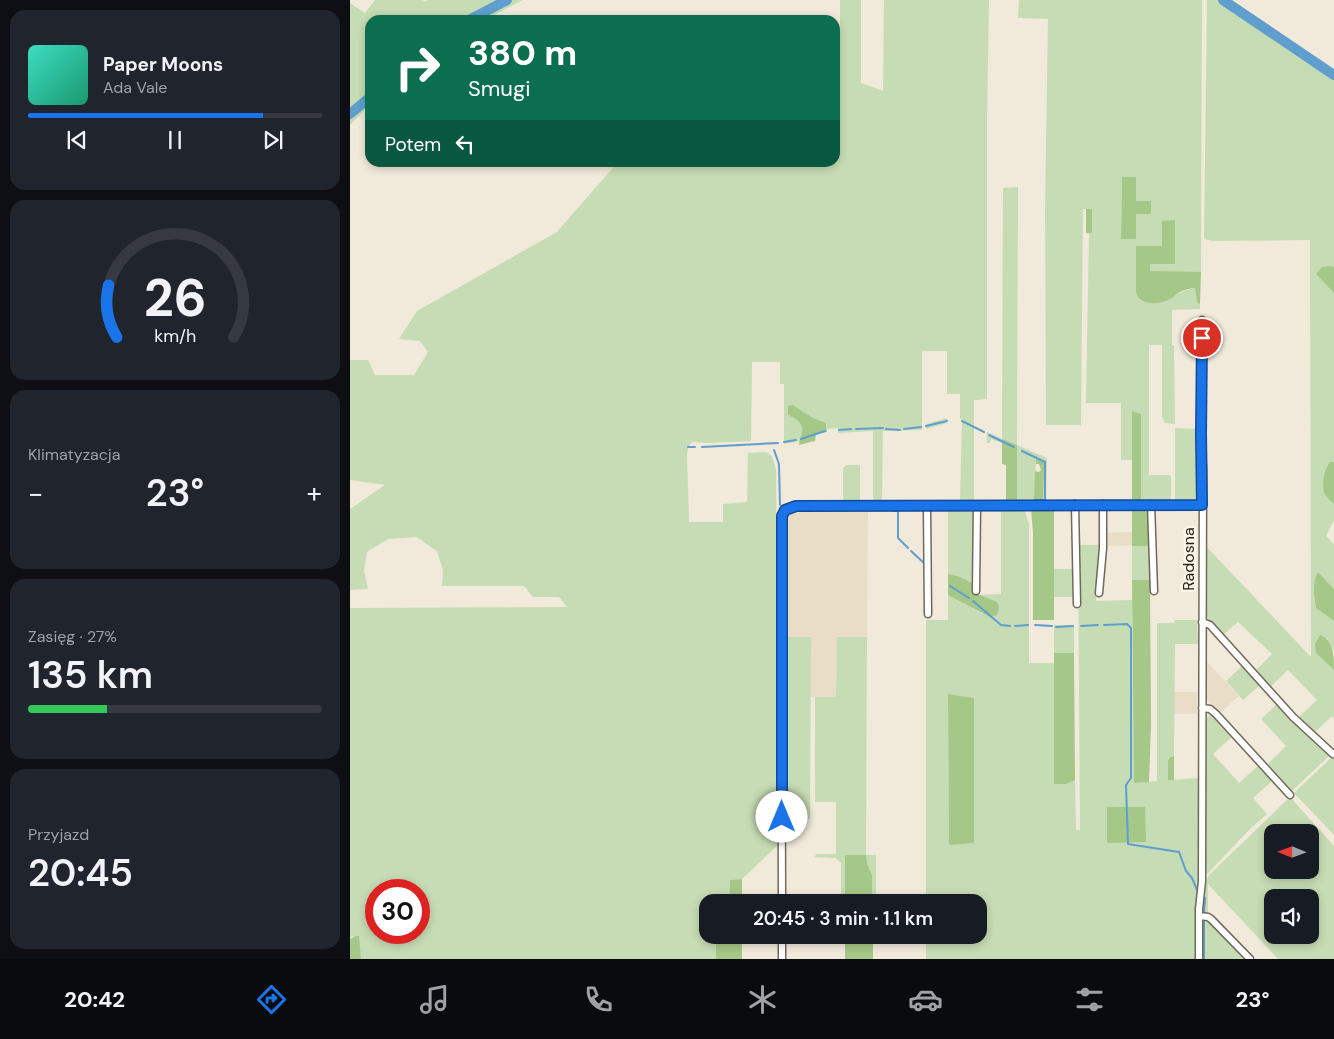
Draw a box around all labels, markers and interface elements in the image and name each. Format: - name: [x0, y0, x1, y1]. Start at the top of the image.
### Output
- text: 380 m: [468, 30, 577, 76]
- icon: right: [385, 35, 450, 100]
- text: Paper Moons: [103, 52, 223, 77]
- text: Smugi: [468, 74, 531, 103]
- text: Ada Vale: [103, 77, 167, 98]
- icon: previous: [63, 126, 91, 154]
- icon: pause: [161, 126, 189, 154]
- icon: next: [259, 126, 287, 154]
- icon: left: [451, 130, 479, 158]
- text: Potem: [385, 132, 441, 157]
- text: 26: [144, 264, 206, 332]
- pin: [1181, 317, 1223, 359]
- text: km/h: [154, 324, 196, 348]
- icon: arrive: [1188, 324, 1216, 352]
- text: Klimatyzacja: [28, 444, 120, 465]
- text: 23°: [146, 468, 204, 518]
- text: −: [28, 475, 43, 512]
- text: +: [307, 475, 322, 512]
- street label: Radosna: [1178, 527, 1199, 591]
- text: Zasięg · 27%: [28, 626, 117, 647]
- text: 135 km: [28, 650, 153, 700]
- position arrow: [755, 790, 807, 842]
- text: Przyjazd: [28, 824, 89, 845]
- north arrow: [1264, 824, 1319, 879]
- map controls: [1264, 824, 1319, 944]
- text: 20:45: [28, 848, 133, 898]
- speed limit sign: 30: [365, 879, 430, 944]
- button: sound: [1264, 889, 1319, 944]
- text: 20:45 · 3 min · 1.1 km: [753, 906, 933, 931]
- icon: directions: [254, 982, 289, 1017]
- icon: music: [417, 982, 452, 1017]
- icon: phone: [581, 982, 616, 1017]
- icon: climate: [745, 982, 780, 1017]
- icon: car: [908, 982, 943, 1017]
- icon: filters: [1072, 982, 1107, 1017]
- text: 20:42: [64, 985, 125, 1014]
- text: 23°: [1236, 985, 1270, 1014]

